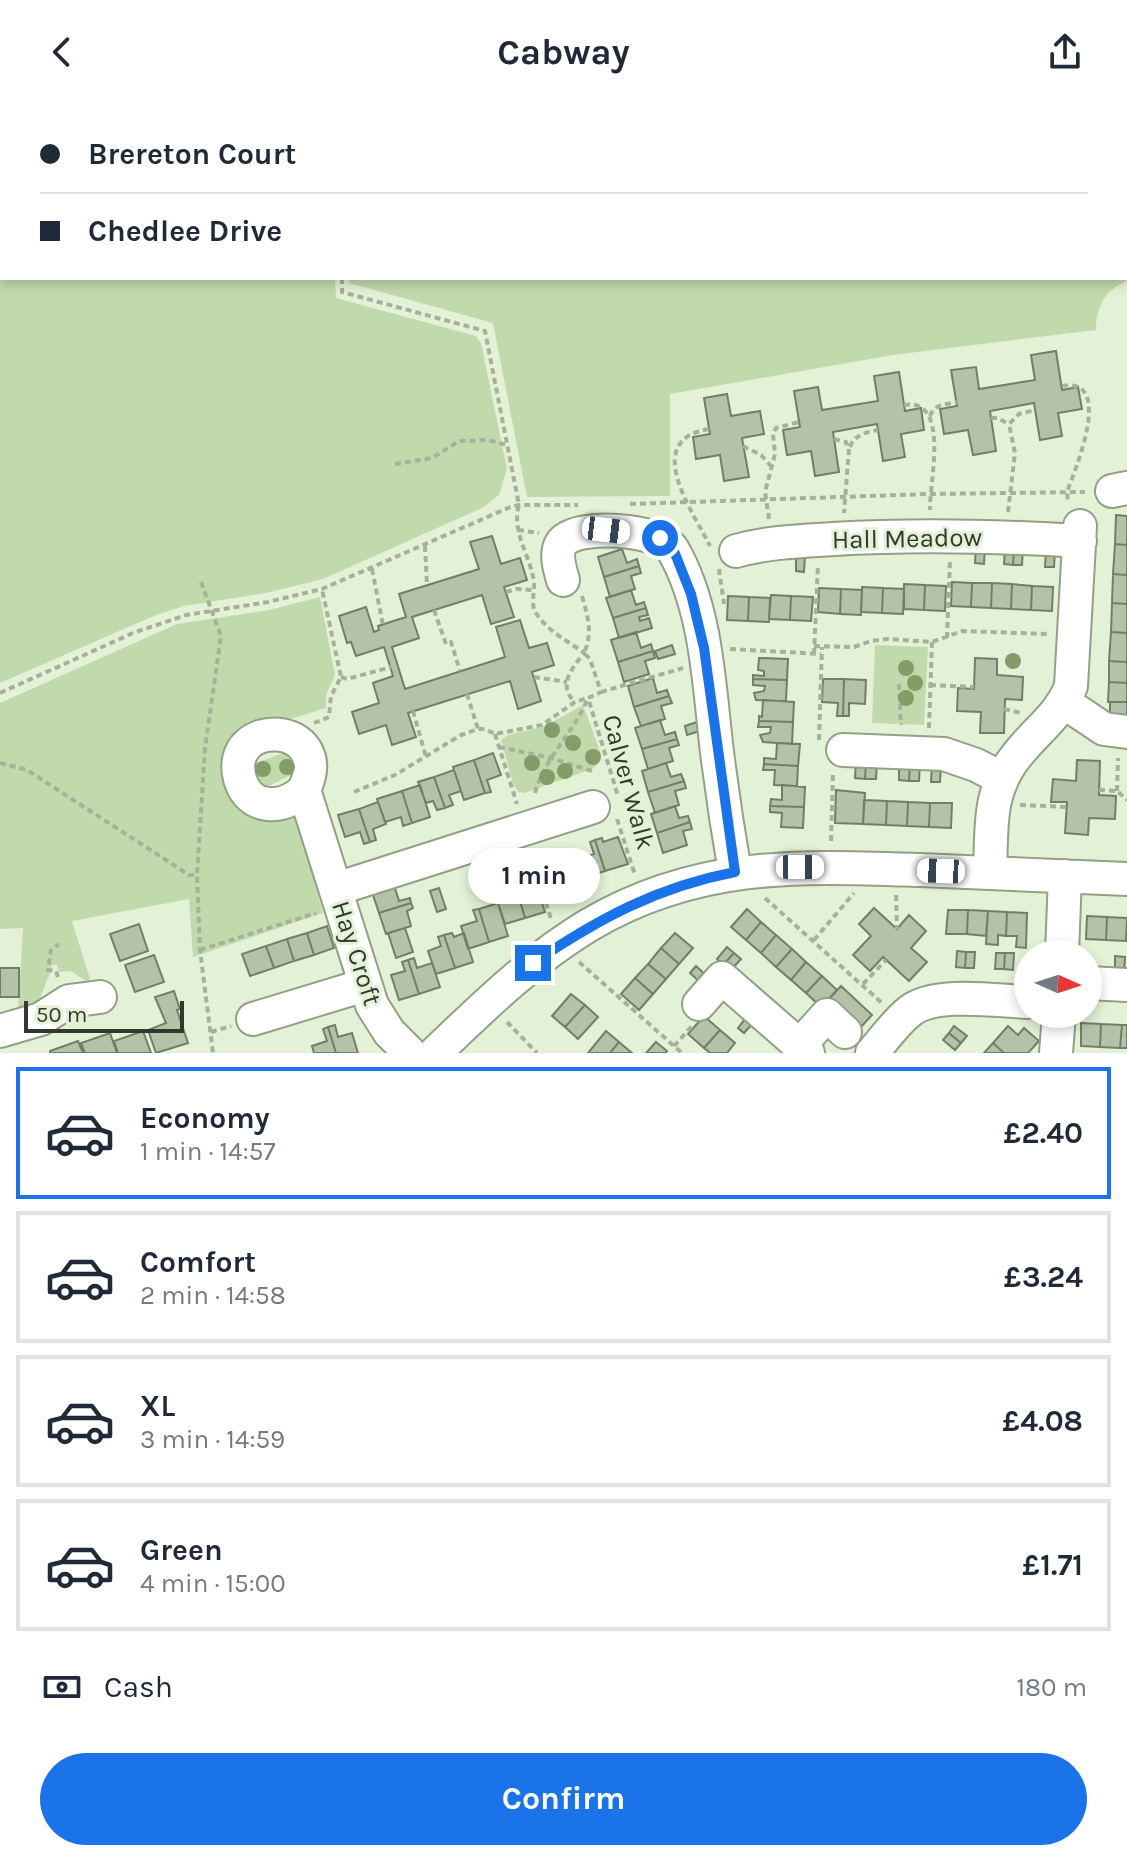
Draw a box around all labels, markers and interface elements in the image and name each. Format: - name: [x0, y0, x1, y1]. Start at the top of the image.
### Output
- icon: back: [40, 30, 84, 74]
- icon: share: [1043, 30, 1087, 74]
- text: Cabway: [497, 31, 630, 73]
- text: Brereton Court: [88, 136, 296, 172]
- text: Chedlee Drive: [88, 213, 282, 249]
- car: [581, 515, 631, 545]
- route start: [642, 520, 678, 556]
- street label: Hall Meadow: [831, 522, 983, 555]
- street label: Calver Walk: [596, 711, 661, 853]
- callout: 1 min: [467, 847, 599, 903]
- car: [776, 855, 824, 879]
- car: [917, 858, 965, 884]
- text: 1 min: [501, 860, 567, 891]
- street label: Hay Croft: [325, 897, 388, 1010]
- north arrow: [1014, 940, 1102, 1028]
- map controls: [1014, 940, 1102, 1028]
- route end: [515, 945, 551, 981]
- scale bar: [24, 997, 184, 1033]
- text: 50 m: [36, 1002, 87, 1028]
- icon: car: [44, 1097, 116, 1169]
- text: Economy: [140, 1100, 270, 1136]
- text: £2.40: [1004, 1115, 1083, 1151]
- text: 1 min · 14:57: [140, 1136, 276, 1167]
- icon: car: [44, 1241, 116, 1313]
- text: Comfort: [140, 1244, 256, 1280]
- text: £3.24: [1004, 1259, 1083, 1295]
- text: 2 min · 14:58: [140, 1280, 286, 1311]
- icon: car: [44, 1385, 116, 1457]
- text: XL: [140, 1388, 175, 1424]
- text: £4.08: [1002, 1403, 1083, 1439]
- text: 3 min · 14:59: [140, 1424, 285, 1455]
- icon: car: [44, 1529, 116, 1601]
- text: Green: [140, 1532, 223, 1568]
- text: £1.71: [1022, 1547, 1083, 1583]
- text: 4 min · 15:00: [140, 1568, 286, 1599]
- icon: cash: [40, 1665, 84, 1709]
- text: Cash: [104, 1669, 173, 1705]
- text: 180 m: [1017, 1672, 1087, 1703]
- button: Confirm: [40, 1753, 1087, 1845]

